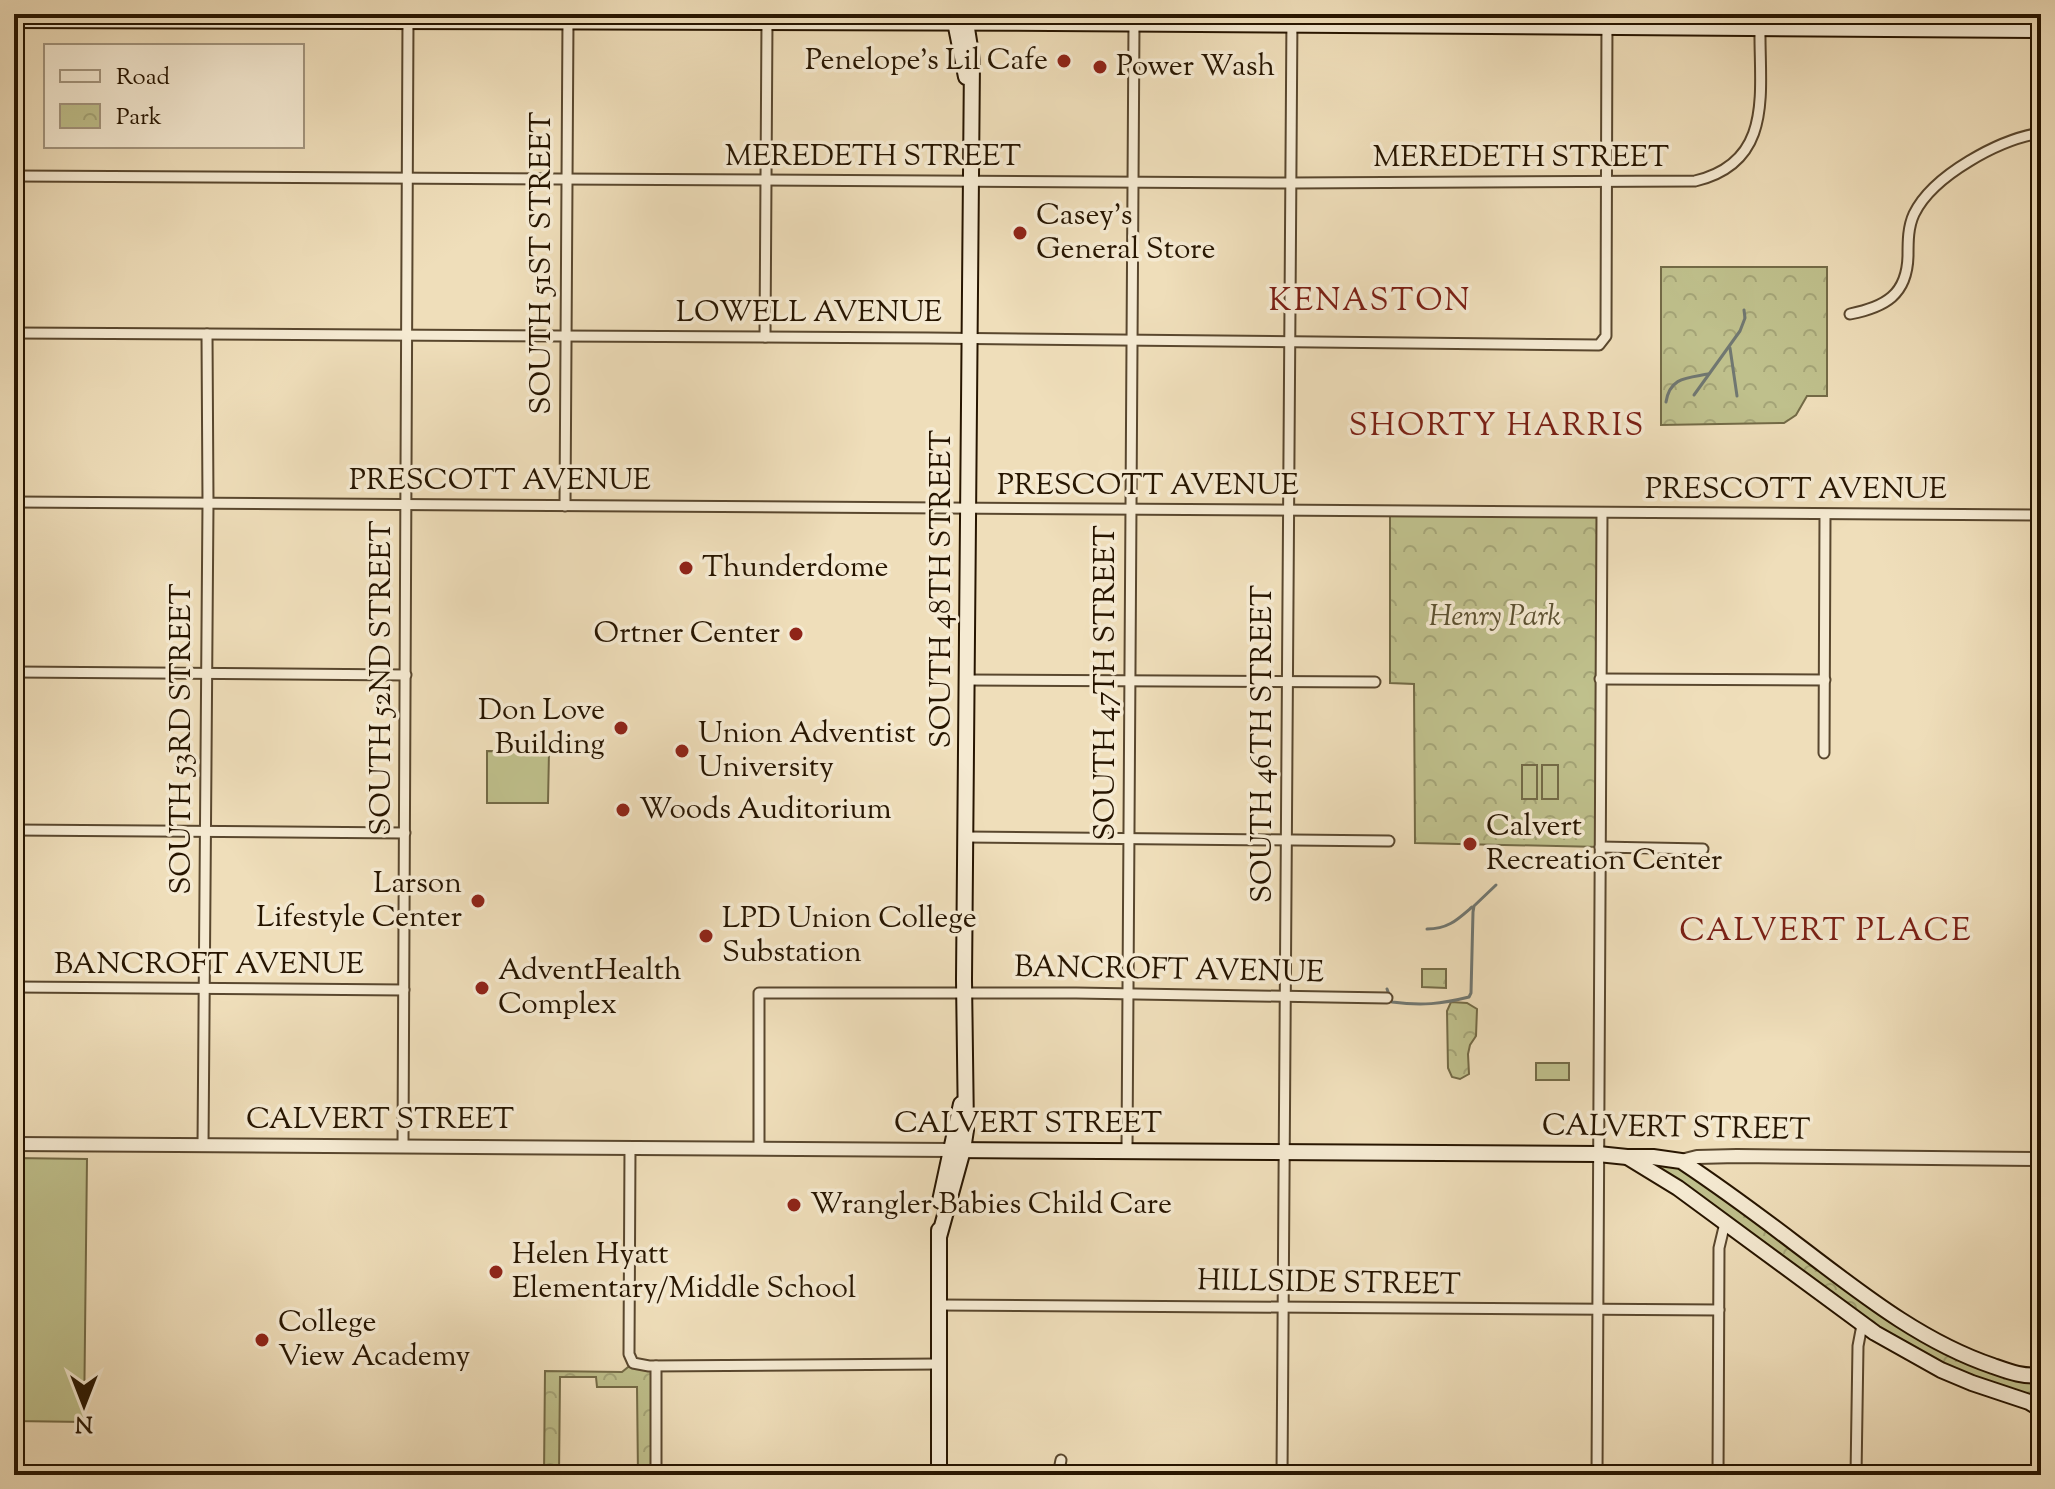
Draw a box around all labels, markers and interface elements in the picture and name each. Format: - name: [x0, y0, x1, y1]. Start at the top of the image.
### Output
- place label: Penelope's Lil Cafe: [805, 40, 1048, 83]
- legend: [44, 44, 304, 148]
- place label: Power Wash: [1116, 46, 1276, 89]
- marker: Penelope's Lil Cafe: [1055, 52, 1073, 70]
- marker: Power Wash: [1091, 58, 1109, 76]
- text: Road: [116, 61, 170, 95]
- text: Park: [116, 101, 162, 135]
- street label: SOUTH 51ST STREET: [521, 112, 564, 414]
- street label: MEREDETH STREET: [725, 136, 1021, 179]
- street label: MEREDETH STREET: [1373, 137, 1669, 180]
- place label: Casey's General Store: [1036, 195, 1216, 272]
- marker: Casey's General Store: [1011, 224, 1029, 242]
- district label: KENASTON: [1268, 279, 1472, 325]
- street label: LOWELL AVENUE: [676, 292, 942, 335]
- district label: SHORTY HARRIS: [1349, 404, 1645, 450]
- street label: SOUTH 48TH STREET: [921, 430, 964, 748]
- street label: PRESCOTT AVENUE: [349, 460, 651, 503]
- street label: PRESCOTT AVENUE: [997, 465, 1299, 508]
- street label: PRESCOTT AVENUE: [1645, 469, 1947, 512]
- street label: SOUTH 52ND STREET: [361, 520, 404, 836]
- street label: SOUTH 47TH STREET: [1085, 525, 1128, 841]
- place label: Thunderdome: [702, 547, 889, 590]
- marker: Thunderdome: [677, 559, 695, 577]
- street label: SOUTH 53RD STREET: [161, 583, 204, 895]
- street label: SOUTH 46TH STREET: [1242, 585, 1285, 903]
- park label: Henry Park: [1429, 596, 1561, 639]
- place label: Ortner Center: [594, 613, 780, 656]
- marker: Ortner Center: [787, 625, 805, 643]
- place label: Don Love Building: [478, 690, 605, 767]
- place label: Union Adventist University: [698, 713, 916, 790]
- marker: Don Love Building: [612, 719, 630, 737]
- marker: Union Adventist University: [673, 742, 691, 760]
- place label: Woods Auditorium: [639, 789, 892, 832]
- marker: Woods Auditorium: [614, 801, 632, 819]
- place label: Calvert Recreation Center: [1486, 806, 1722, 883]
- marker: Calvert Recreation Center: [1461, 835, 1479, 853]
- place label: Larson Lifestyle Center: [256, 863, 462, 940]
- marker: Larson Lifestyle Center: [469, 892, 487, 910]
- place label: LPD Union College Substation: [722, 898, 977, 975]
- district label: CALVERT PLACE: [1679, 909, 1973, 955]
- marker: LPD Union College Substation: [697, 927, 715, 945]
- street label: BANCROFT AVENUE: [54, 944, 364, 987]
- street label: BANCROFT AVENUE: [1014, 947, 1324, 995]
- place label: AdventHealth Complex: [498, 950, 682, 1027]
- marker: AdventHealth Complex: [473, 979, 491, 997]
- street label: CALVERT STREET: [246, 1099, 514, 1142]
- street label: CALVERT STREET: [894, 1103, 1162, 1146]
- street label: CALVERT STREET: [1542, 1105, 1810, 1153]
- place label: Wrangler Babies Child Care: [810, 1184, 1172, 1227]
- marker: Wrangler Babies Child Care: [785, 1196, 803, 1214]
- place label: Helen Hyatt Elementary/Middle School: [512, 1234, 856, 1311]
- street label: HILLSIDE STREET: [1197, 1260, 1461, 1308]
- marker: Helen Hyatt Elementary/Middle School: [487, 1263, 505, 1281]
- place label: College View Academy: [278, 1302, 471, 1379]
- marker: College View Academy: [253, 1331, 271, 1349]
- north arrow: [44, 1365, 124, 1445]
- text: N: [75, 1406, 93, 1438]

